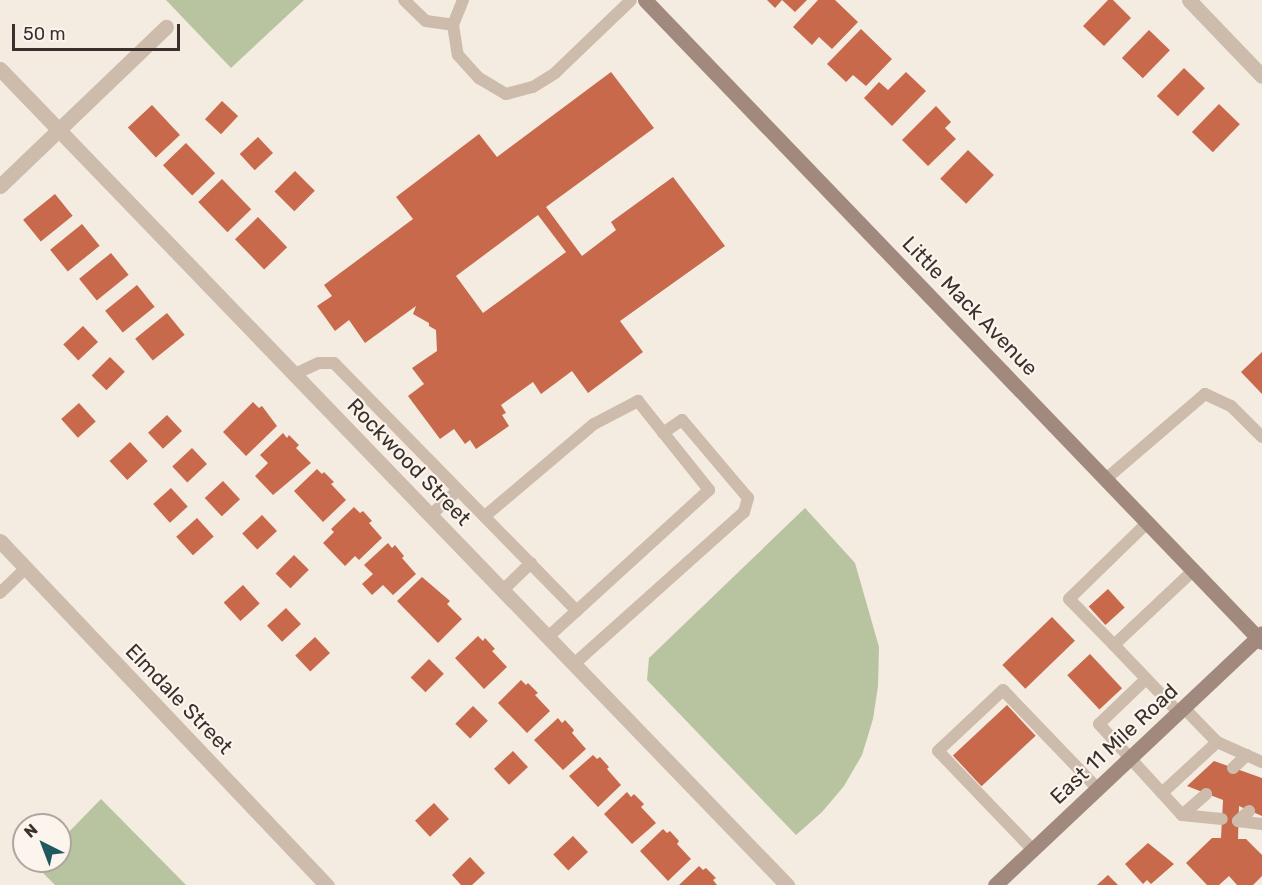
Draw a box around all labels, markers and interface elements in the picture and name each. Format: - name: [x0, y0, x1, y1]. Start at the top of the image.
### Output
- scale bar: [15, 12, 183, 50]
- text: 50 m: [23, 23, 66, 45]
- street label: Little Mack Avenue: [897, 231, 1043, 381]
- street label: Rockwood Street: [342, 393, 476, 531]
- street label: Elmdale Street: [120, 639, 238, 759]
- street label: East 11 Mile Road: [1045, 679, 1183, 809]
- north arrow: [12, 813, 72, 873]
- text: N: [20, 820, 42, 842]

